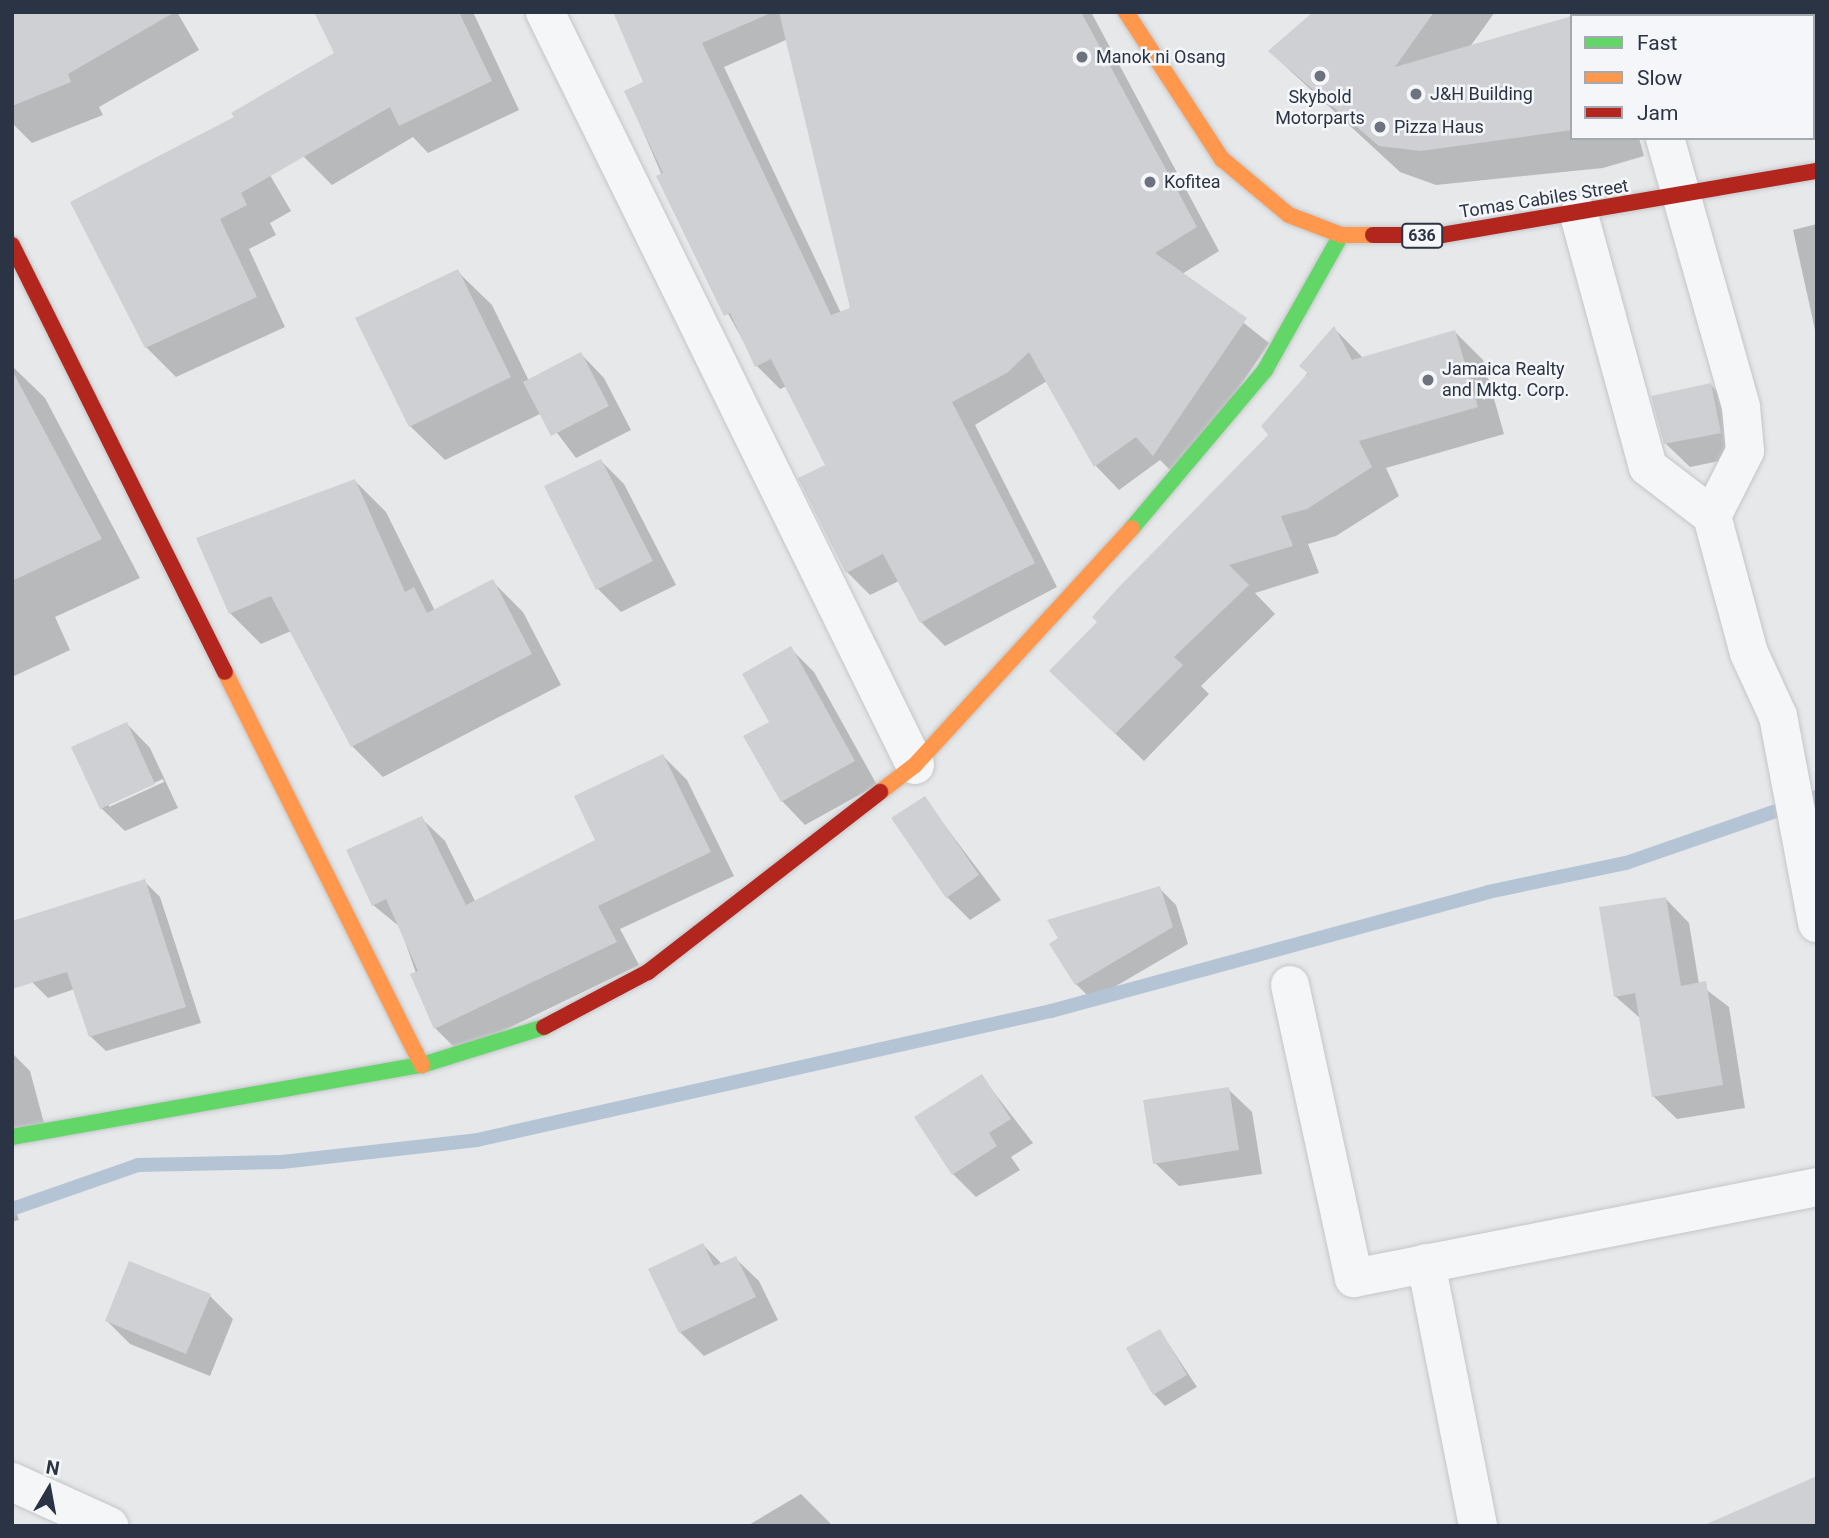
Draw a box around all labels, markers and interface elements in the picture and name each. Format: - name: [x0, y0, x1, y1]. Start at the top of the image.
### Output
- legend: [1570, 14, 1815, 140]
- text: Fast: [1637, 31, 1677, 55]
- place label: Manok ni Osang: [1096, 46, 1226, 68]
- marker: Manok ni Osang: [1074, 49, 1090, 65]
- text: Slow: [1637, 66, 1682, 90]
- marker: Skybold Motorparts: [1312, 68, 1328, 84]
- place label: J&H Building: [1430, 83, 1533, 105]
- marker: J&H Building: [1408, 86, 1424, 102]
- place label: Skybold Motorparts: [1275, 87, 1365, 130]
- text: Jam: [1637, 101, 1678, 125]
- place label: Pizza Haus: [1394, 116, 1484, 138]
- marker: Pizza Haus: [1372, 119, 1388, 135]
- place label: Kofitea: [1164, 171, 1221, 193]
- marker: Kofitea: [1142, 174, 1158, 190]
- street label: Tomas Cabiles Street: [1458, 175, 1630, 223]
- road number: 636: [1401, 224, 1443, 248]
- place label: Jamaica Realty and Mktg. Corp.: [1442, 359, 1569, 402]
- marker: Jamaica Realty and Mktg. Corp.: [1420, 372, 1436, 388]
- north arrow: [14, 1454, 84, 1524]
- text: N: [44, 1455, 61, 1480]

